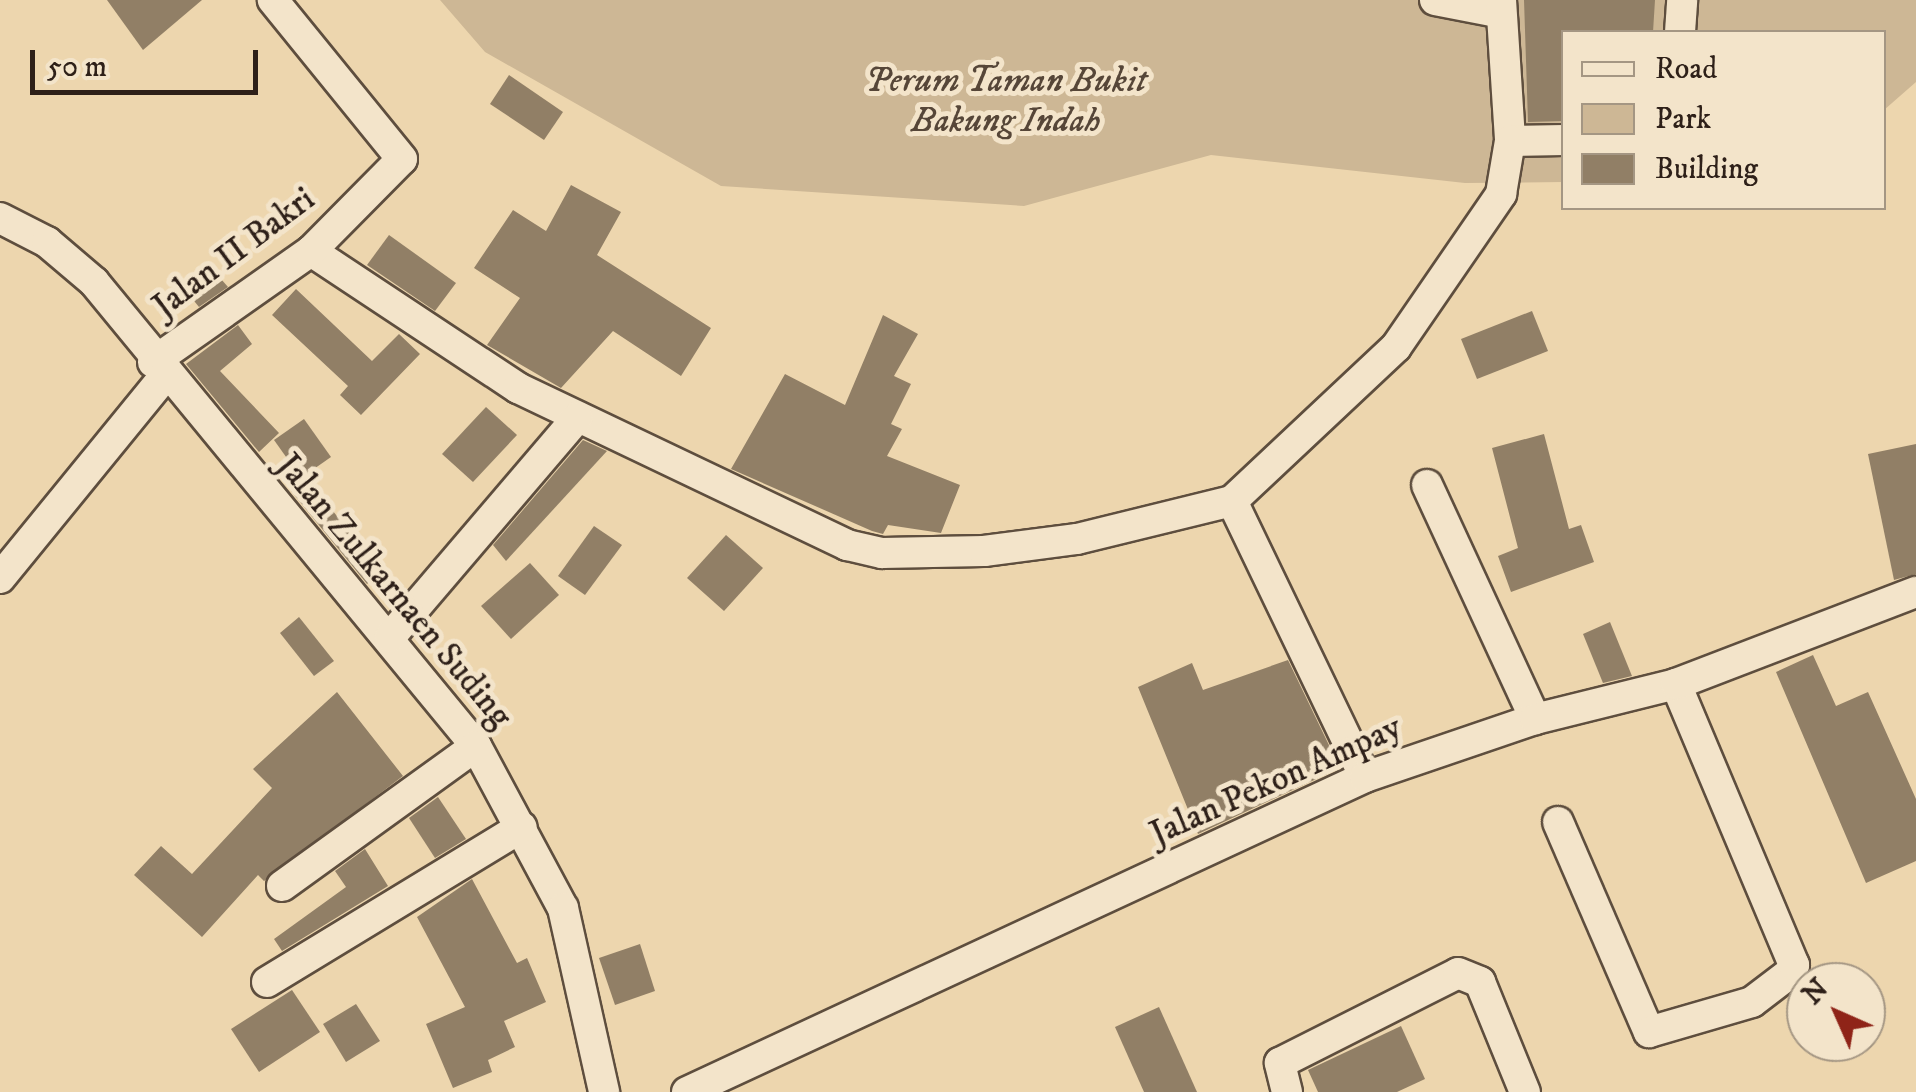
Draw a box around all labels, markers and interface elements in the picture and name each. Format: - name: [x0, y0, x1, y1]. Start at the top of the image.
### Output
- scale bar: [35, 30, 262, 92]
- legend: [1561, 30, 1886, 210]
- text: 50 m: [47, 49, 107, 86]
- text: Road: [1655, 51, 1717, 88]
- park label: Perum Taman Bukit Bakung Indah: [865, 60, 1147, 142]
- text: Park: [1655, 101, 1711, 138]
- text: Building: [1655, 151, 1758, 188]
- street label: Jalan II Bakri: [145, 178, 323, 328]
- street label: Jalan Zulkarnaen Suding: [267, 445, 521, 737]
- street label: Jalan Pekon Ampay: [1144, 707, 1408, 855]
- north arrow: [1786, 962, 1886, 1062]
- text: N: [1795, 971, 1836, 1012]

